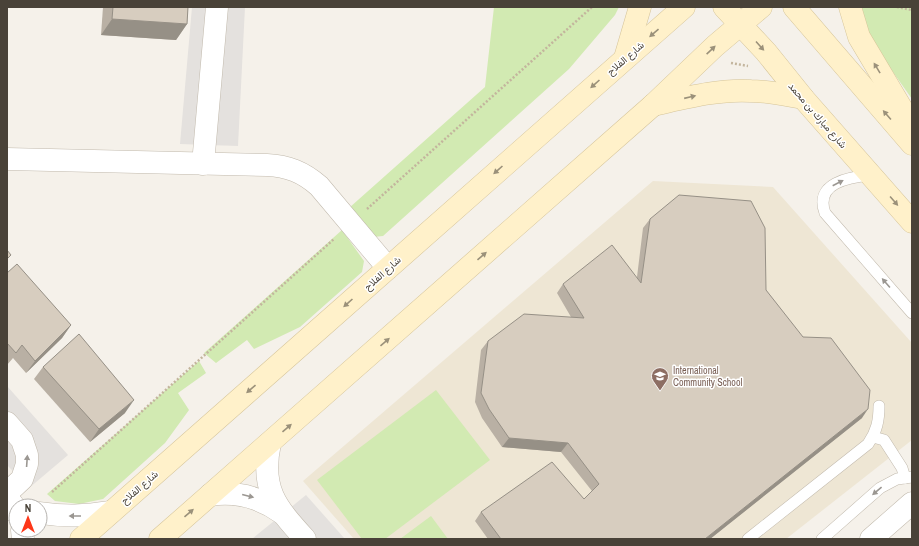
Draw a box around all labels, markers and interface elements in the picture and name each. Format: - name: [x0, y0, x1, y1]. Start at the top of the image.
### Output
- one-way arrow: [649, 28, 660, 37]
- street label: شارع الفلاح: [604, 39, 647, 78]
- one-way arrow: [755, 41, 765, 51]
- one-way arrow: [706, 45, 716, 54]
- one-way arrow: [874, 62, 881, 74]
- one-way arrow: [590, 80, 601, 89]
- street label: شارع مبارك بن محمد: [785, 80, 850, 151]
- one-way arrow: [684, 93, 696, 99]
- one-way arrow: [882, 109, 891, 120]
- one-way arrow: [493, 166, 503, 175]
- one-way arrow: [832, 180, 843, 186]
- one-way arrow: [889, 196, 898, 206]
- one-way arrow: [477, 251, 487, 260]
- street label: شارع الفلاح: [361, 253, 404, 293]
- one-way arrow: [882, 278, 891, 289]
- one-way arrow: [344, 298, 353, 307]
- one-way arrow: [379, 337, 390, 346]
- place label: International Community School: [673, 364, 742, 389]
- school or university icon: International Community School: [650, 366, 670, 391]
- one-way arrow: [246, 385, 256, 394]
- one-way arrow: [282, 423, 292, 432]
- one-way arrow: [23, 455, 30, 467]
- street label: شارع الفلاح: [118, 468, 161, 507]
- one-way arrow: [871, 487, 882, 496]
- one-way arrow: [242, 494, 254, 500]
- north arrow: [8, 498, 48, 538]
- text: N: [25, 501, 31, 515]
- one-way arrow: [184, 509, 195, 518]
- one-way arrow: [68, 513, 81, 519]

